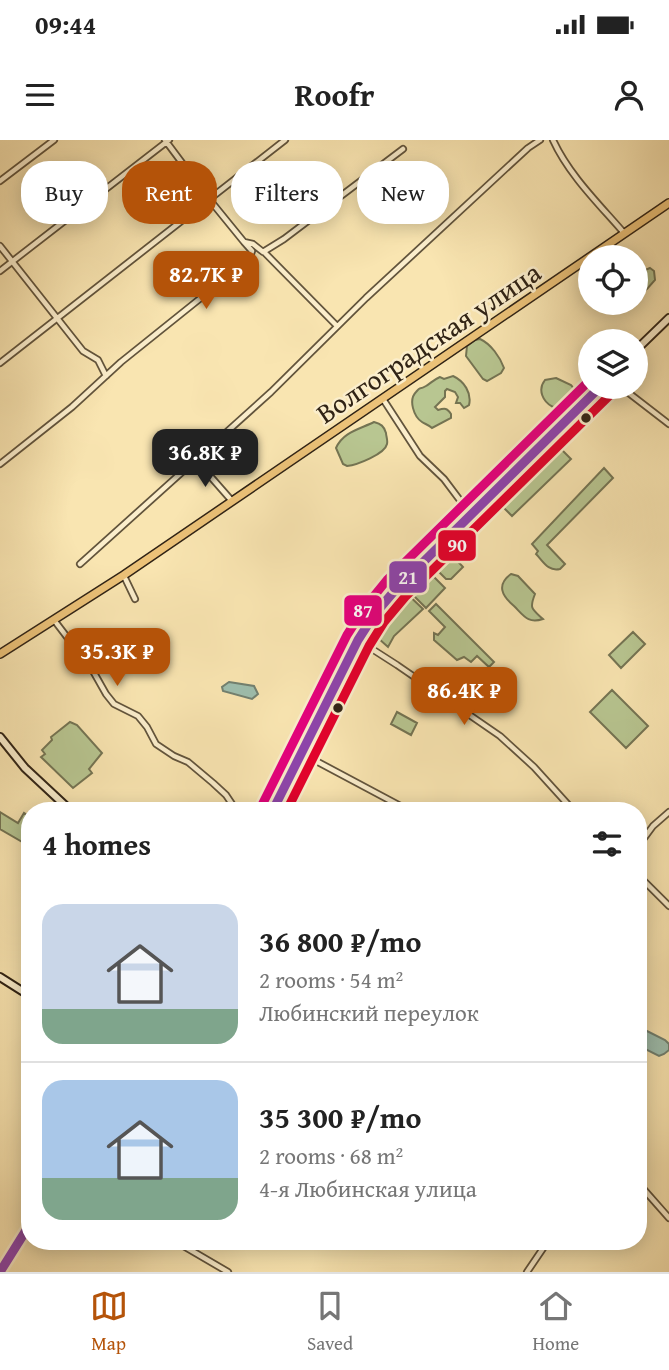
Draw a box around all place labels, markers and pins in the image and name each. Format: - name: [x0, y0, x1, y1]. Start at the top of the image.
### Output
- pin: 82.7K ₽: [141, 251, 271, 311]
- unlabelled marker: [579, 411, 593, 425]
- pin: 36.8K ₽: [140, 430, 270, 489]
- pin: 35.3K ₽: [52, 629, 182, 688]
- pin: 86.4K ₽: [399, 668, 529, 727]
- unlabelled marker: [331, 701, 345, 715]

